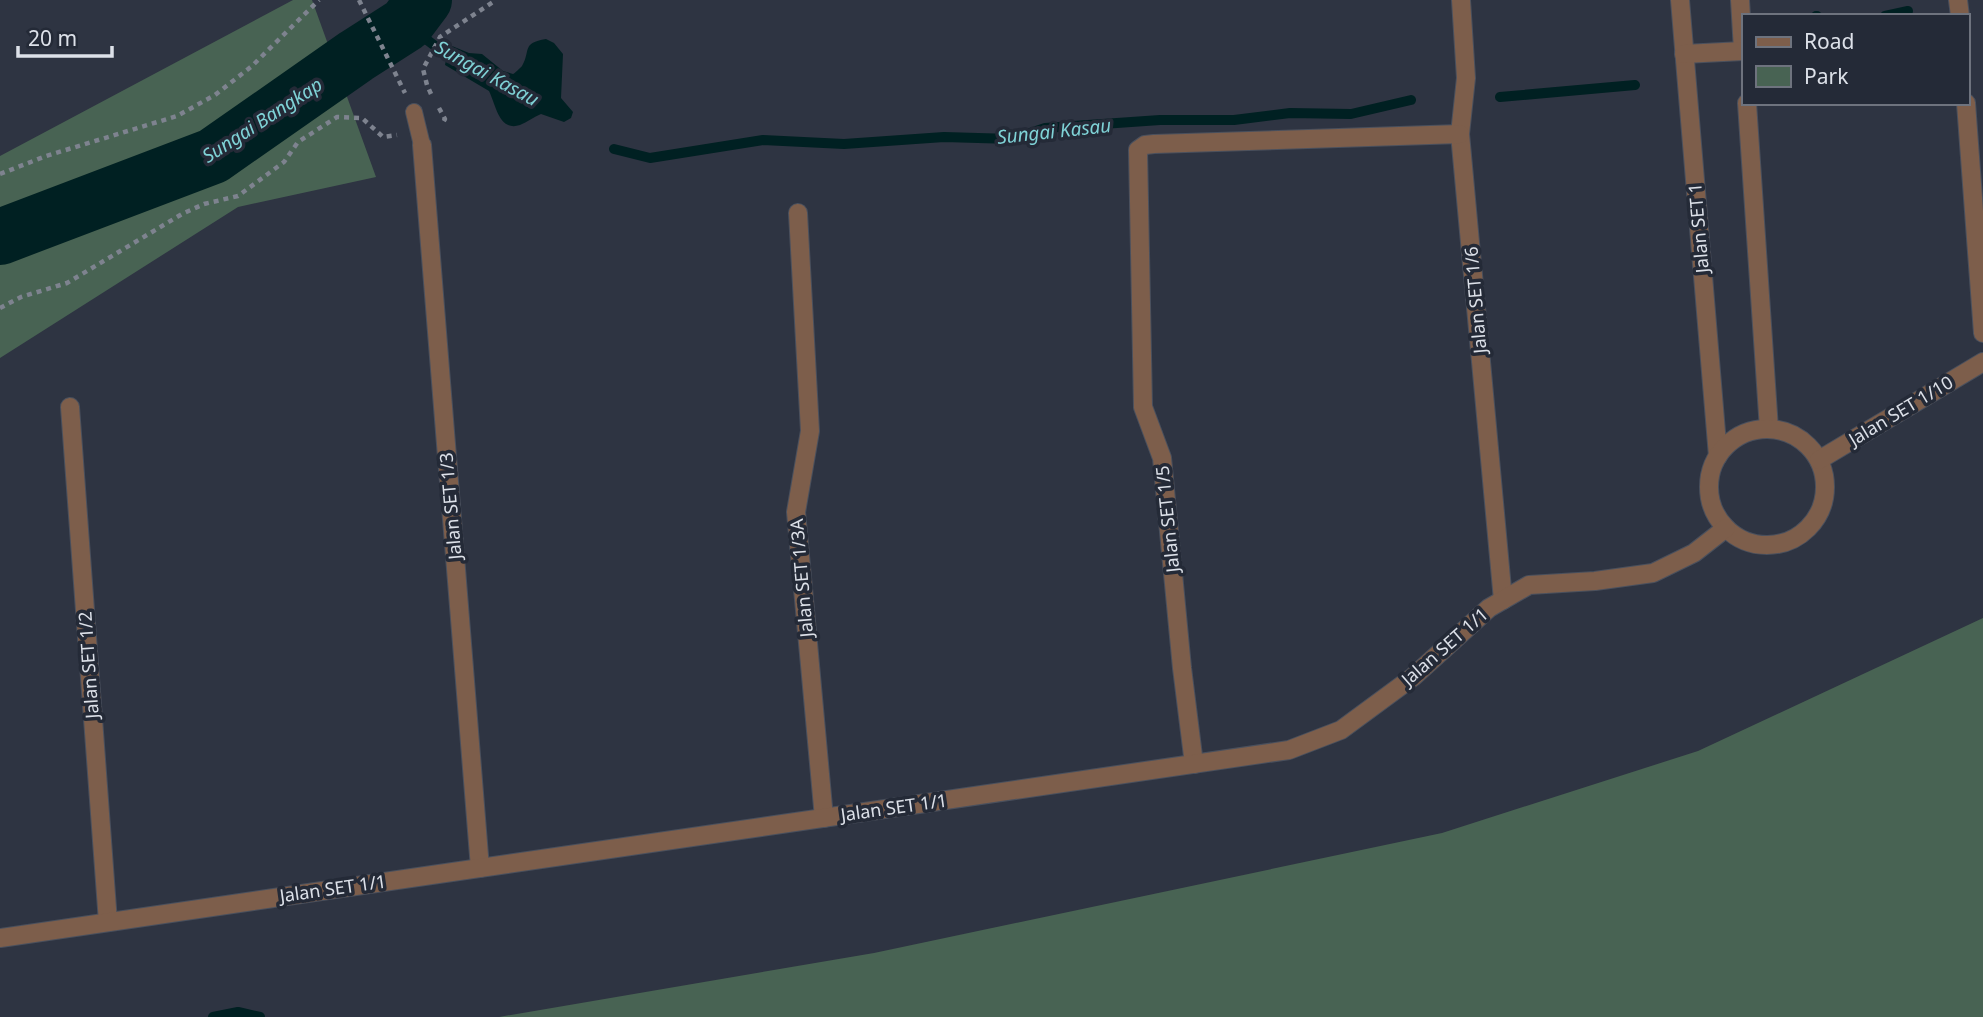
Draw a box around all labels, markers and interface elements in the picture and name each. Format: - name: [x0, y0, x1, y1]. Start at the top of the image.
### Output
- scale bar: [18, 14, 112, 58]
- legend: [1742, 14, 1969, 105]
- text: 20 m: [28, 24, 77, 52]
- text: Road: [1804, 27, 1854, 55]
- water label: Sungai Kasau: [431, 34, 543, 112]
- text: Park: [1804, 62, 1849, 90]
- water label: Sungai Bangkap: [197, 71, 327, 169]
- water label: Sungai Kasau: [996, 112, 1112, 150]
- street label: Jalan SET 1: [1682, 182, 1714, 276]
- street label: Jalan SET 1/6: [1458, 246, 1492, 357]
- street label: Jalan SET 1/10: [1842, 370, 1957, 452]
- street label: Jalan SET 1/3: [433, 452, 467, 563]
- street label: Jalan SET 1/5: [1149, 464, 1185, 576]
- street label: Jalan SET 1/3A: [784, 517, 818, 640]
- street label: Jalan SET 1/1: [1394, 602, 1493, 692]
- street label: Jalan SET 1/2: [72, 611, 104, 721]
- street label: Jalan SET 1/1: [837, 788, 949, 827]
- street label: Jalan SET 1/1: [276, 869, 388, 908]

